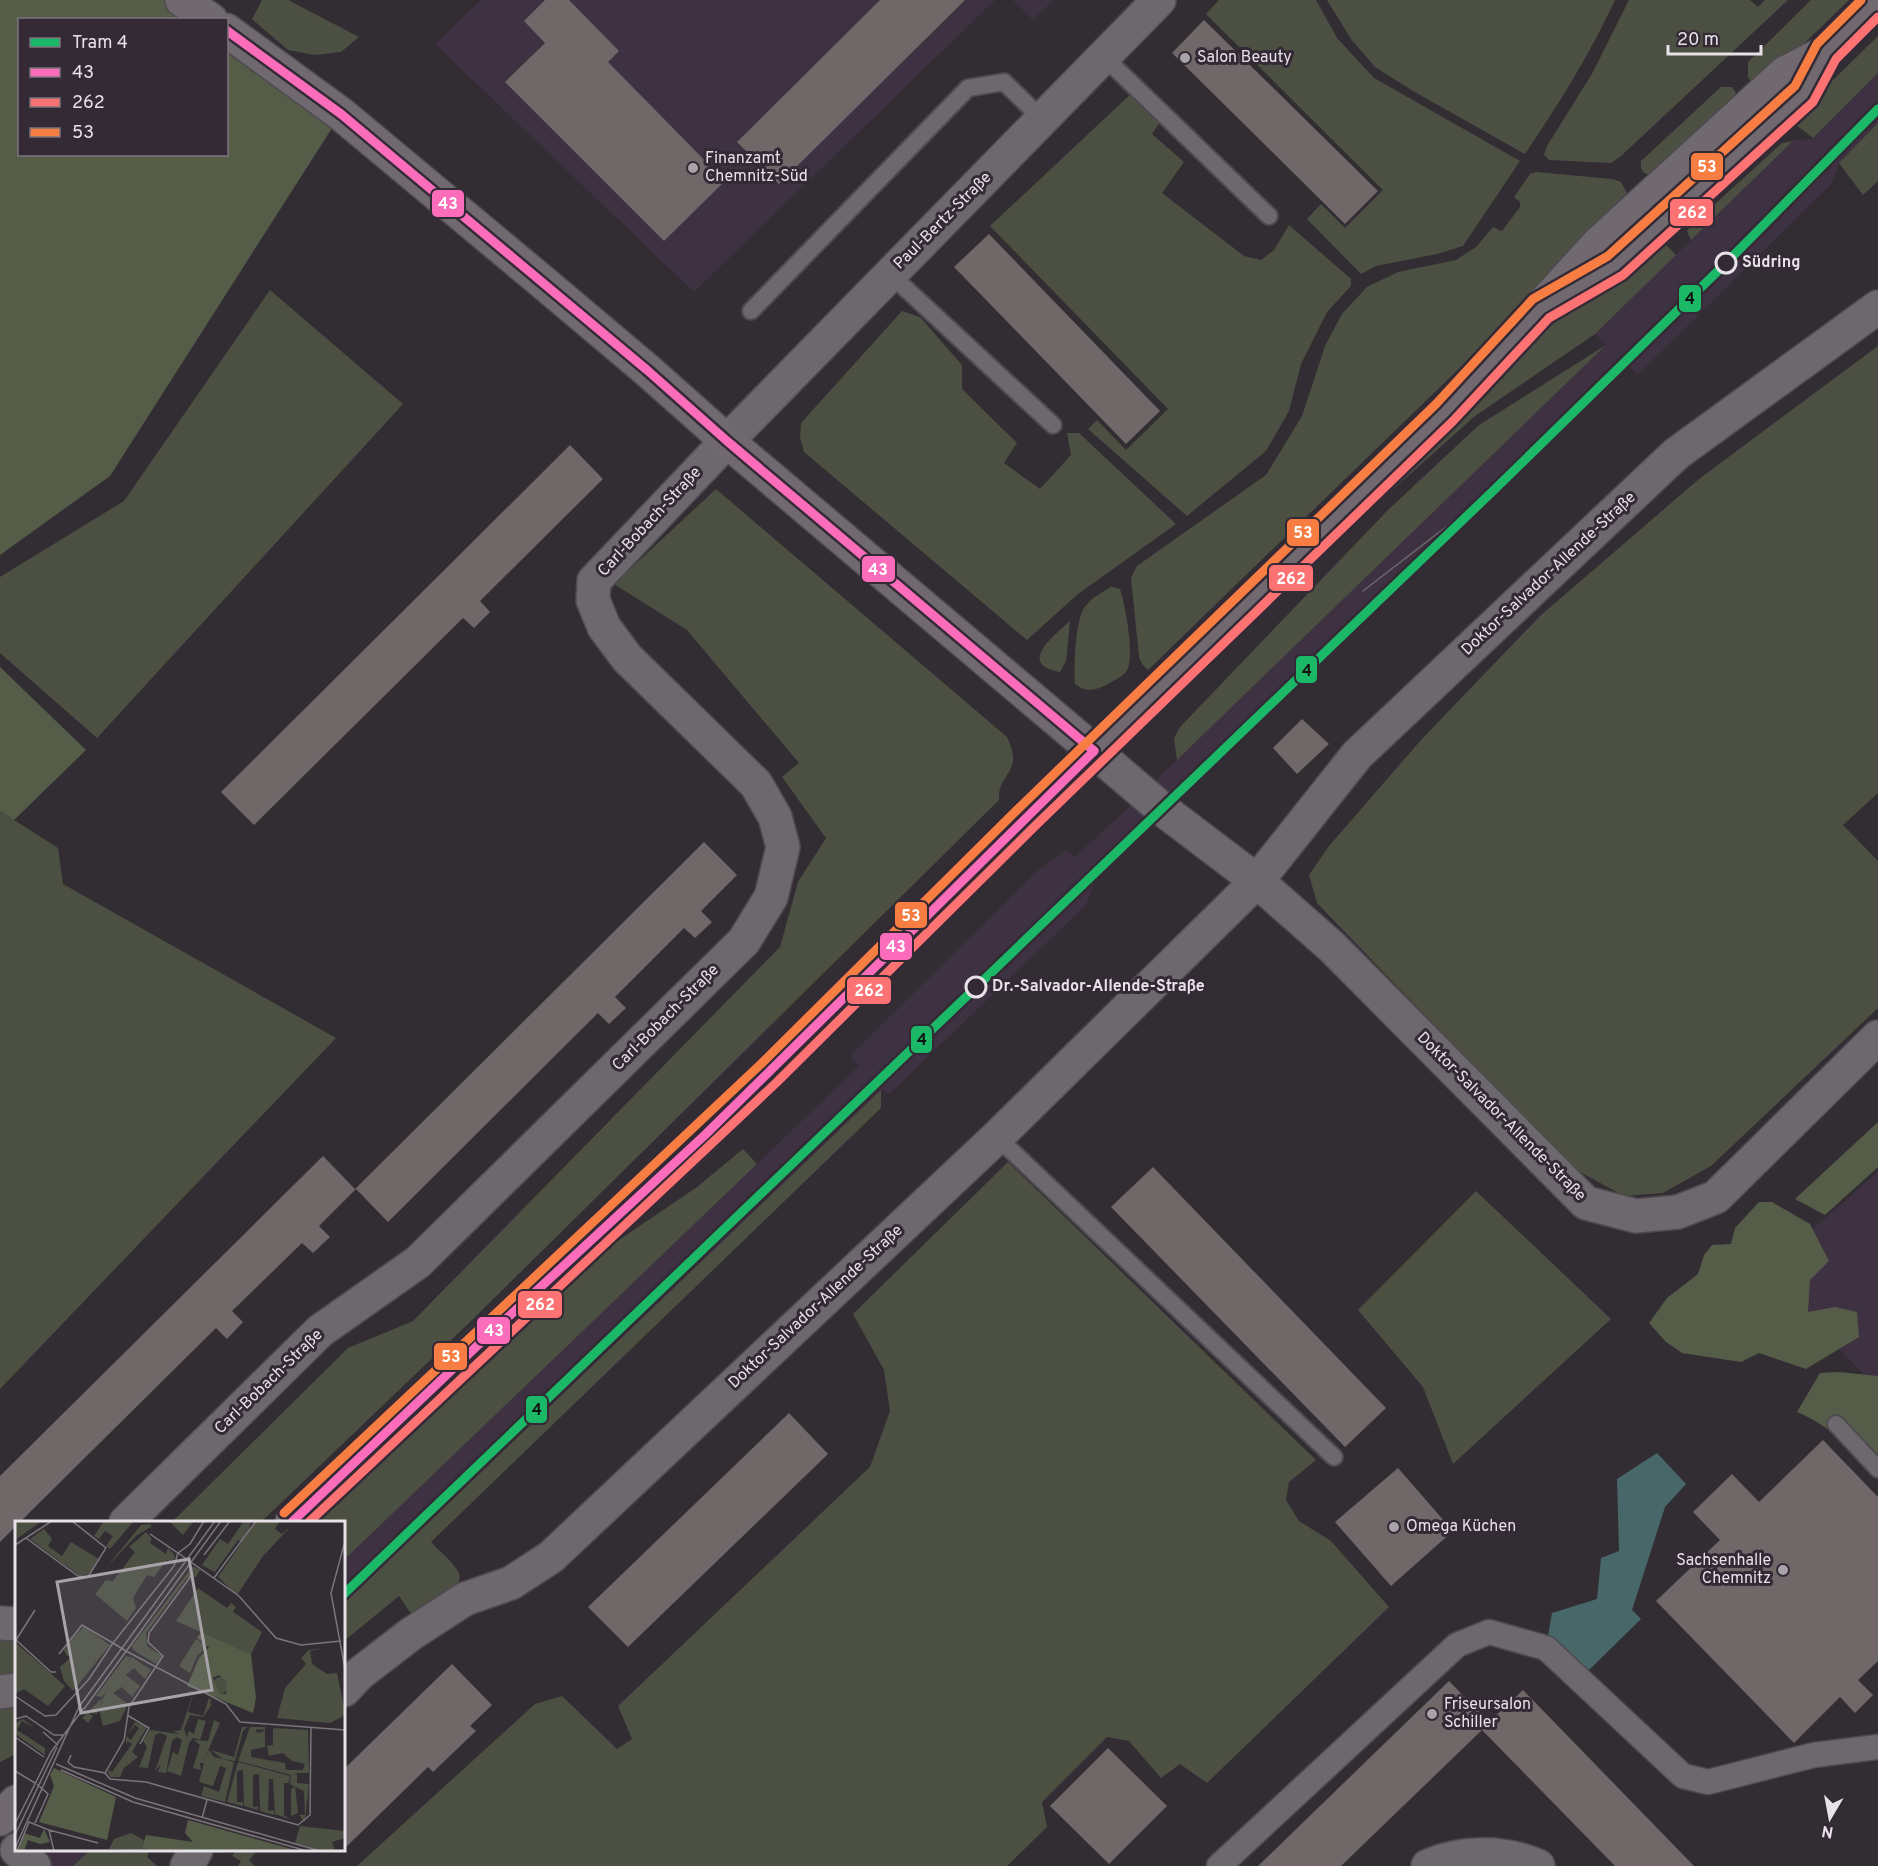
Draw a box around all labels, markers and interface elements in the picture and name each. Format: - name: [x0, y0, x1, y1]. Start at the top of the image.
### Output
- legend: [18, 18, 228, 156]
- scale bar: [1668, 18, 1761, 56]
- text: 20 m: [1677, 29, 1719, 52]
- text: Tram 4: [72, 32, 128, 55]
- place label: Salon Beauty: [1197, 48, 1292, 68]
- marker: Salon Beauty: [1178, 51, 1192, 65]
- text: 43: [72, 62, 94, 85]
- text: 262: [72, 92, 105, 115]
- text: 53: [72, 122, 94, 145]
- place label: Finanzamt Chemnitz-Süd: [705, 149, 808, 187]
- line badge: 53: [1690, 152, 1724, 181]
- text: 53: [1697, 158, 1717, 178]
- marker: Finanzamt Chemnitz-Süd: [686, 161, 700, 175]
- street label: Paul-Bertz-Straße: [890, 168, 996, 274]
- line badge: 43: [431, 189, 465, 218]
- text: 43: [438, 195, 458, 215]
- line badge: 262: [1669, 198, 1714, 227]
- text: 262: [1677, 204, 1707, 224]
- marker: Südring: [1715, 252, 1737, 274]
- place label: Südring: [1742, 253, 1800, 273]
- line badge: 4: [1678, 284, 1702, 313]
- text: 4: [1685, 290, 1695, 310]
- street label: Carl-Bobach-Straße: [594, 463, 706, 581]
- street label: Doktor-Salvador-Allende-Straße: [1458, 488, 1640, 660]
- line badge: 53: [1286, 518, 1320, 547]
- text: 53: [1293, 524, 1313, 544]
- line badge: 43: [861, 555, 896, 583]
- text: 43: [868, 561, 888, 581]
- line badge: 262: [1268, 564, 1314, 592]
- text: 262: [1276, 570, 1306, 590]
- line badge: 4: [1295, 655, 1318, 684]
- text: 4: [1302, 662, 1312, 682]
- line badge: 53: [894, 901, 928, 929]
- text: 53: [901, 907, 921, 927]
- line badge: 43: [879, 932, 913, 961]
- text: 43: [886, 938, 906, 958]
- street label: Carl-Bobach-Straße: [608, 960, 724, 1076]
- line badge: 262: [846, 976, 892, 1005]
- marker: Dr.-Salvador-Allende-Straße: [965, 976, 987, 998]
- place label: Dr.-Salvador-Allende-Straße: [992, 977, 1205, 997]
- text: 262: [854, 982, 884, 1002]
- line badge: 4: [910, 1025, 933, 1054]
- street label: Doktor-Salvador-Allende-Straße: [1412, 1028, 1590, 1206]
- text: 4: [917, 1031, 927, 1051]
- street label: Doktor-Salvador-Allende-Straße: [725, 1221, 907, 1393]
- line badge: 262: [517, 1290, 563, 1319]
- text: 262: [525, 1296, 555, 1316]
- line badge: 43: [476, 1316, 511, 1345]
- text: 43: [484, 1322, 504, 1342]
- street label: Carl-Bobach-Straße: [211, 1325, 327, 1439]
- line badge: 53: [433, 1342, 468, 1371]
- text: 53: [441, 1348, 461, 1368]
- line badge: 4: [525, 1395, 548, 1424]
- text: 4: [532, 1401, 542, 1421]
- place label: Omega Küchen: [1406, 1517, 1516, 1537]
- marker: Omega Küchen: [1387, 1520, 1401, 1534]
- inset map: [15, 1521, 345, 1851]
- place label: Sachsenhalle Chemnitz: [1676, 1551, 1771, 1589]
- marker: Sachsenhalle Chemnitz: [1776, 1563, 1790, 1577]
- place label: Friseursalon Schiller: [1444, 1695, 1531, 1733]
- marker: Friseursalon Schiller: [1425, 1707, 1439, 1721]
- north arrow: [1800, 1788, 1860, 1848]
- text: N: [1820, 1820, 1835, 1842]

